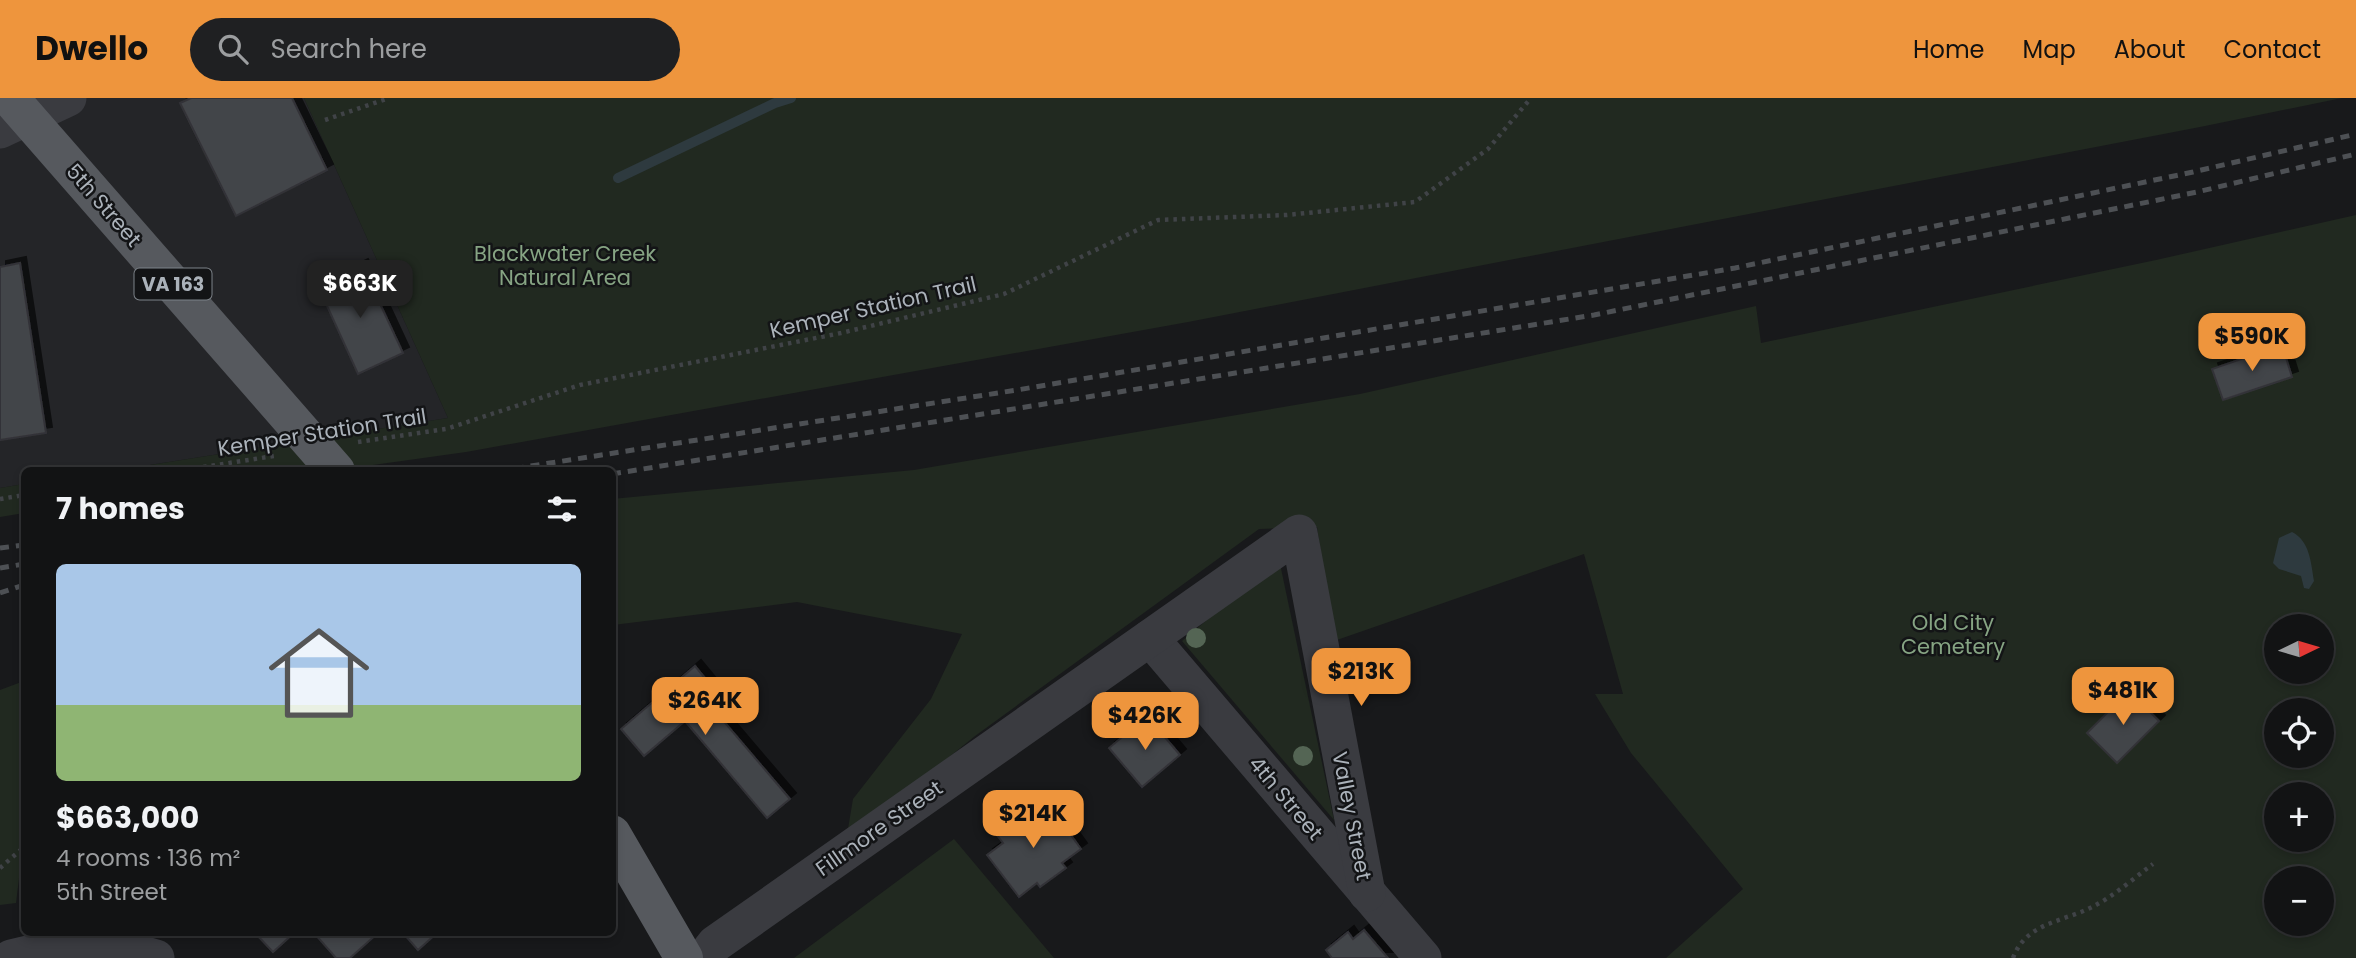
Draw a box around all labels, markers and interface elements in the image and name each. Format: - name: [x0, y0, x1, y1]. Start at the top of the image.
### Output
- search box: [190, 18, 680, 81]
- text: Dwello: [35, 25, 148, 72]
- icon: search: [214, 30, 252, 68]
- text: Search here: [270, 31, 427, 67]
- text: Home: [1913, 33, 1985, 66]
- text: Map: [2023, 33, 2076, 66]
- text: About: [2114, 33, 2185, 66]
- text: Contact: [2223, 33, 2321, 66]
- street label: 5th Street: [60, 157, 148, 253]
- park label: Blackwater Creek Natural Area: [474, 239, 656, 292]
- pin: $663K: [311, 260, 409, 320]
- text: $663K: [323, 267, 397, 299]
- road number: VA 163: [134, 268, 212, 300]
- street label: Kemper Station Trail: [767, 269, 979, 345]
- pin: $590K: [2203, 314, 2301, 373]
- text: $590K: [2214, 320, 2290, 352]
- street label: Kemper Station Trail: [215, 401, 429, 463]
- text: 7 homes: [56, 487, 185, 530]
- icon: filters: [543, 490, 581, 528]
- park label: Old City Cemetery: [1901, 608, 2005, 661]
- icon: home: [256, 610, 382, 736]
- north arrow: [2264, 614, 2334, 684]
- map controls: [2264, 614, 2334, 936]
- pin: $213K: [1312, 648, 1410, 708]
- text: $213K: [1328, 655, 1394, 687]
- pin: $481K: [2074, 668, 2172, 727]
- text: $481K: [2088, 674, 2158, 706]
- pin: $264K: [656, 678, 754, 737]
- text: $264K: [668, 684, 742, 716]
- pin: $426K: [1096, 692, 1194, 752]
- button: locate: [2264, 698, 2334, 768]
- text: $426K: [1108, 699, 1182, 731]
- street label: Valley Street: [1325, 749, 1379, 883]
- street label: 4th Street: [1242, 750, 1330, 846]
- street label: Fillmore Street: [810, 773, 948, 883]
- button: +: [2264, 782, 2334, 852]
- pin: $214K: [984, 790, 1082, 850]
- text: $663,000: [56, 796, 199, 839]
- text: $214K: [999, 797, 1067, 829]
- text: 4 rooms · 136 m²: [56, 842, 240, 874]
- button: −: [2264, 866, 2334, 936]
- text: 5th Street: [56, 876, 167, 908]

